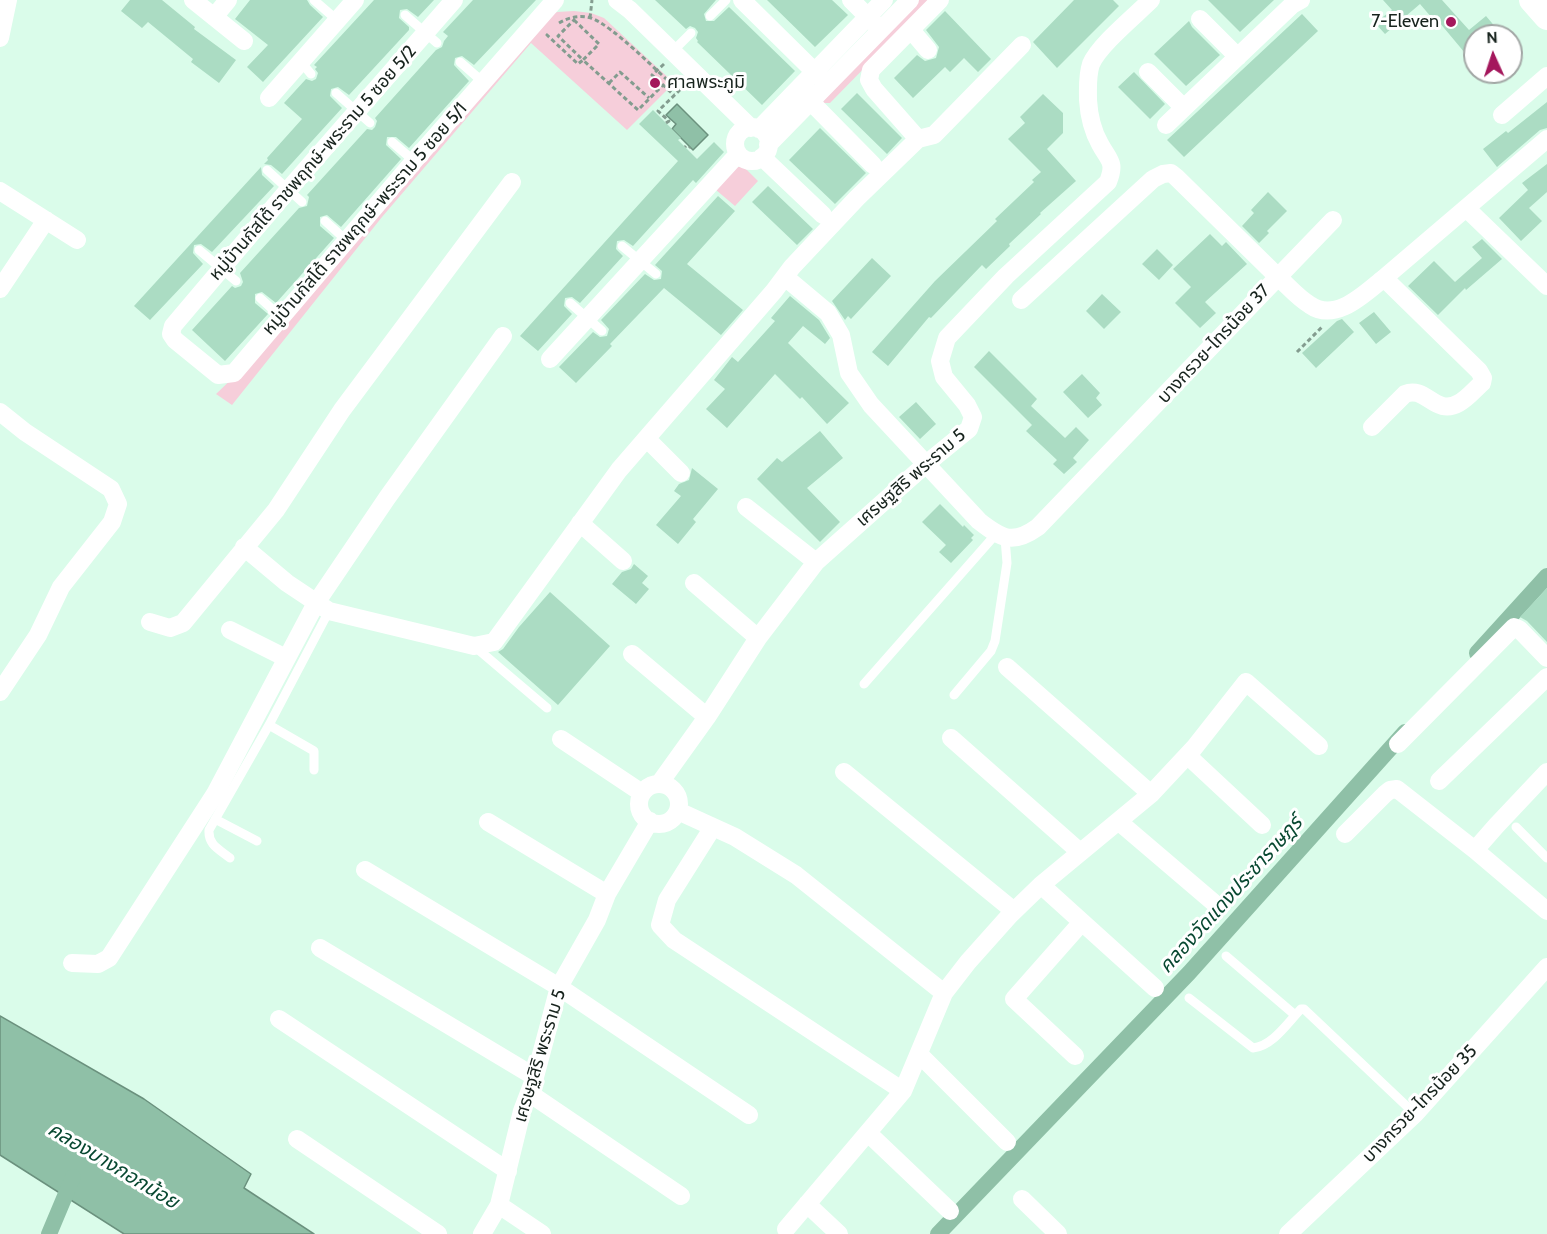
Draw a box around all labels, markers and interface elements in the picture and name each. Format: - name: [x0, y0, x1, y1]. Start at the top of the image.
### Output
- place label: 7-Eleven: [1371, 11, 1439, 33]
- marker: 7-Eleven: [1444, 15, 1458, 29]
- north arrow: [1463, 24, 1523, 84]
- text: N: [1486, 28, 1498, 47]
- street label: หมู่บ้านกัสโต้ ราชพฤกษ์-พระราม 5 ซอย 5/2: [205, 41, 421, 285]
- place label: ศาลพระภูมิ: [667, 72, 745, 94]
- marker: ศาลพระภูมิ: [648, 76, 662, 90]
- street label: หมู่บ้านกัสโต้ ราชพฤกษ์-พระราม 5 ซอย 5/1: [258, 98, 472, 340]
- street label: บางกรวย-ไทรน้อย 37: [1153, 280, 1275, 408]
- street label: เศรษฐสิริ พระราม 5: [852, 425, 970, 531]
- water label: คลองวัดแดงประชาราษฎร์: [1154, 812, 1308, 978]
- street label: เศรษฐสิริ พระราม 5: [509, 987, 571, 1125]
- street label: บางกรวย-ไทรน้อย 35: [1358, 1041, 1482, 1167]
- water label: คลองบางกอกน้อย: [43, 1118, 183, 1214]

